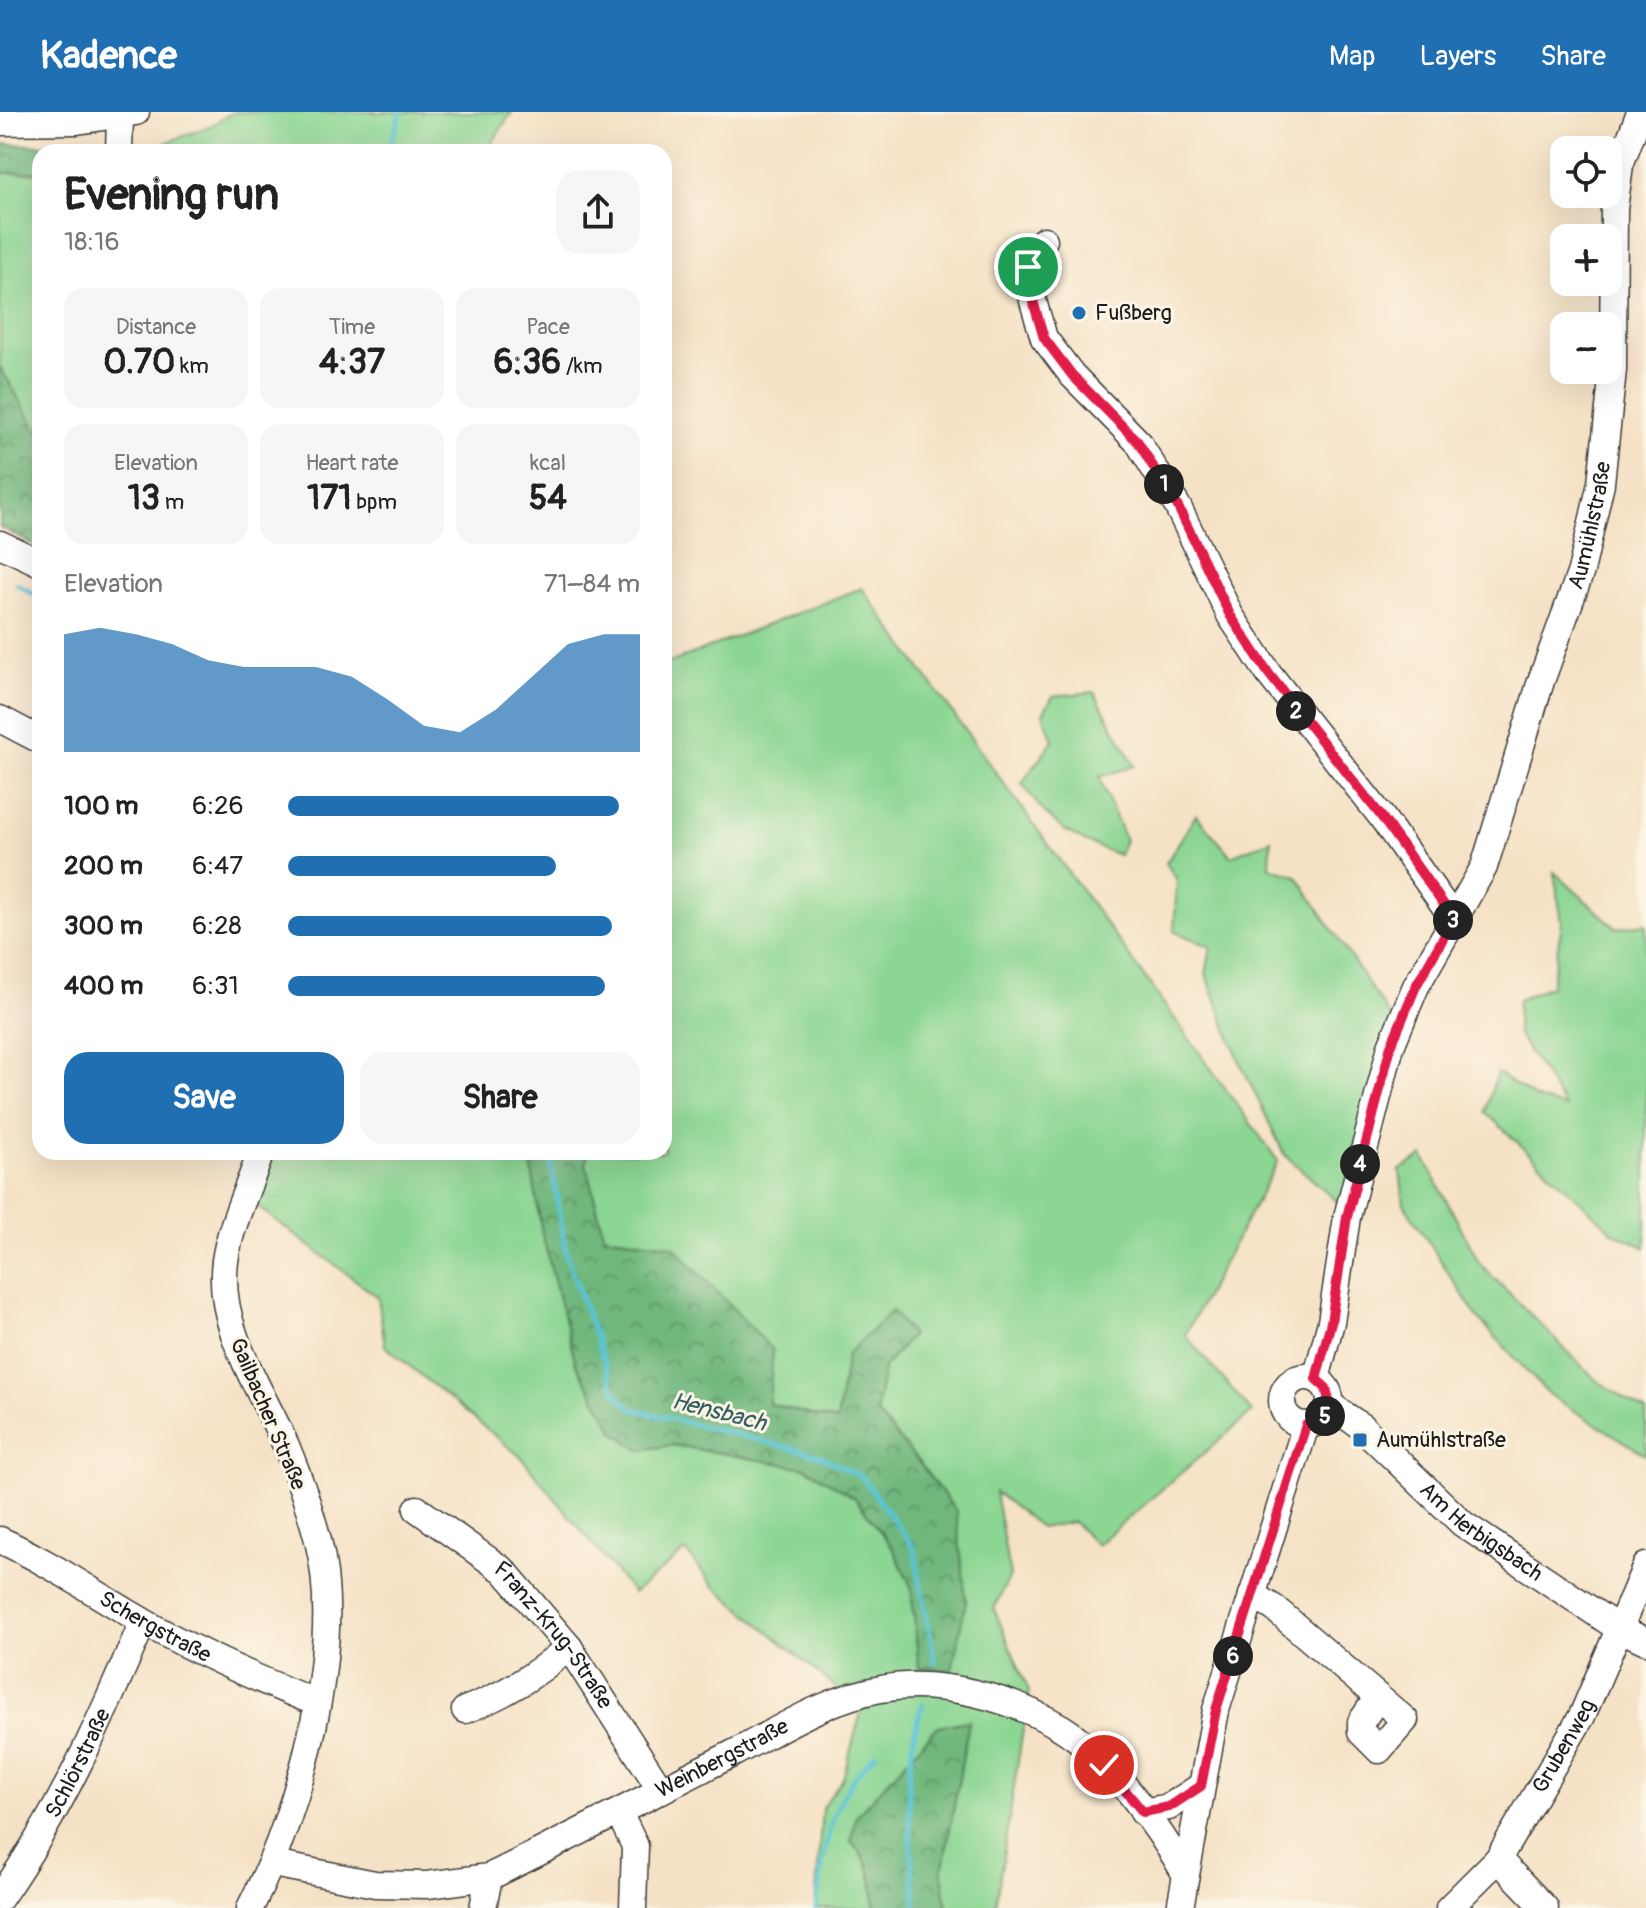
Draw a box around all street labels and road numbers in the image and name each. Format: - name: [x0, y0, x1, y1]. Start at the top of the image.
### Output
- street label: Aumühlstraße: [1562, 460, 1617, 593]
- street label: Gailbacher Straße: [223, 1334, 313, 1494]
- street label: Am Herbigsbach: [1414, 1476, 1548, 1588]
- street label: Franz-Krug-Straße: [489, 1555, 619, 1714]
- street label: Schergstraße: [94, 1585, 216, 1669]
- street label: Grubenweg: [1526, 1695, 1601, 1798]
- street label: Schlörstraße: [39, 1704, 117, 1823]
- street label: Weinbergstraße: [651, 1712, 794, 1805]

